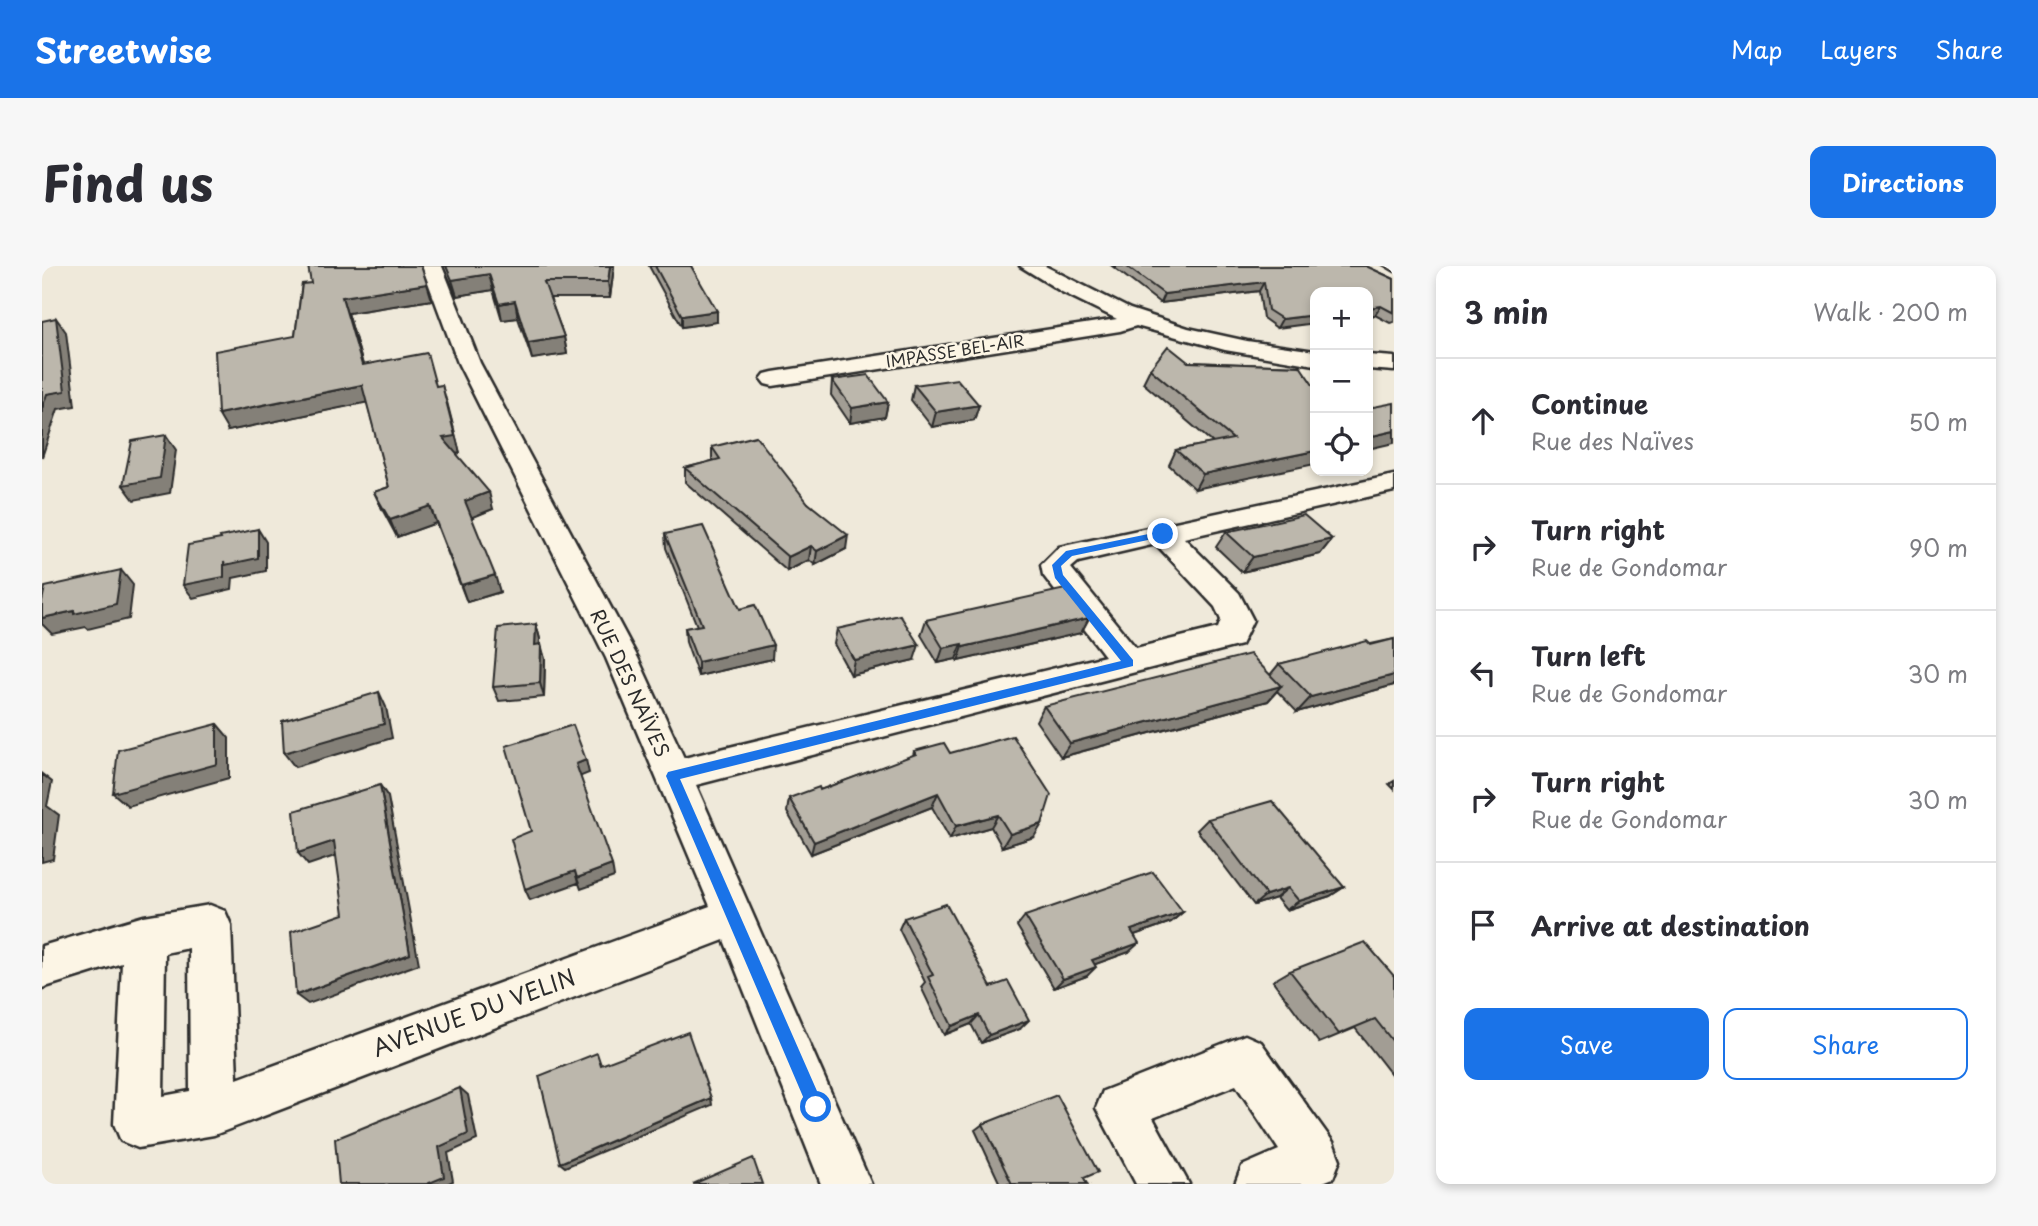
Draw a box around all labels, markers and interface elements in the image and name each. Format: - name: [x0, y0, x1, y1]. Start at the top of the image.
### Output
- text: Streetwise: [35, 24, 212, 74]
- text: Map: [1731, 31, 1782, 67]
- text: Layers: [1820, 31, 1897, 67]
- text: Share: [1935, 31, 2003, 67]
- text: Find us: [42, 145, 213, 219]
- button: Directions: [1810, 146, 1996, 218]
- map controls: [1310, 287, 1373, 476]
- button: +: [1310, 287, 1373, 350]
- text: 3 min: [1464, 289, 1549, 334]
- text: Walk · 200 m: [1813, 294, 1968, 329]
- street label: IMPASSE BEL-AIR: [884, 327, 1026, 373]
- button: −: [1310, 350, 1373, 413]
- text: Continue: [1531, 384, 1648, 423]
- icon: ahead: [1464, 402, 1502, 440]
- text: 50 m: [1908, 404, 1968, 439]
- button: locate: [1310, 413, 1373, 476]
- text: Rue des Naïves: [1531, 423, 1694, 458]
- text: Turn right: [1531, 510, 1665, 549]
- route end: [1147, 518, 1178, 549]
- icon: right: [1464, 528, 1502, 566]
- text: 90 m: [1909, 530, 1968, 565]
- text: Rue de Gondomar: [1531, 549, 1727, 584]
- street label: RUE DES NAÏVES: [584, 604, 677, 761]
- text: Turn left: [1531, 636, 1646, 675]
- icon: left: [1464, 654, 1502, 692]
- text: 30 m: [1907, 656, 1968, 691]
- text: Rue de Gondomar: [1531, 675, 1727, 710]
- text: Turn right: [1531, 762, 1665, 801]
- icon: right: [1464, 780, 1502, 818]
- text: 30 m: [1907, 782, 1968, 817]
- text: Rue de Gondomar: [1531, 801, 1727, 836]
- icon: arrive: [1464, 906, 1502, 944]
- text: Arrive at destination: [1531, 906, 1810, 945]
- street label: AVENUE DU VELIN: [367, 959, 580, 1065]
- button: Save: [1464, 1008, 1709, 1080]
- button: Share: [1723, 1008, 1968, 1080]
- route start: [800, 1091, 831, 1122]

